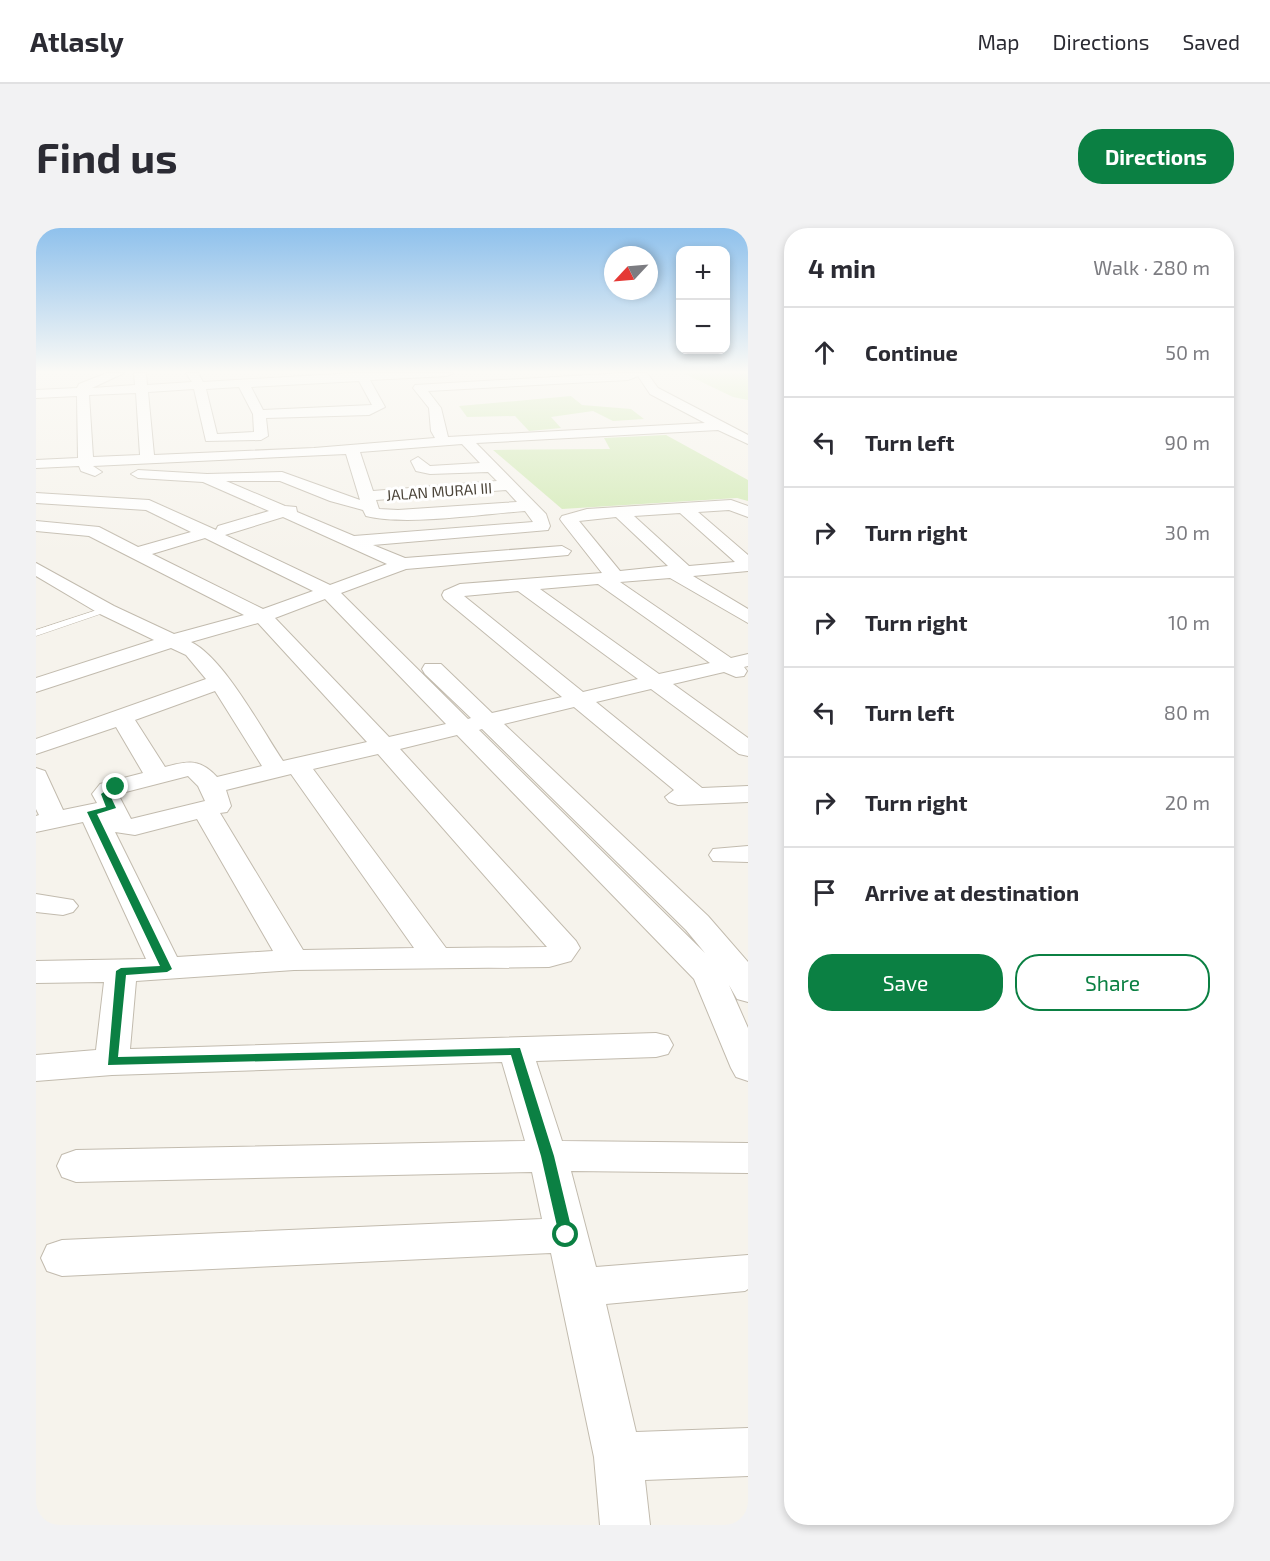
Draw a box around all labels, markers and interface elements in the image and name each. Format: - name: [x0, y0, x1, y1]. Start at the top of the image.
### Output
- text: Atlasly: [30, 24, 124, 58]
- text: Map: [977, 29, 1020, 54]
- text: Directions: [1053, 29, 1149, 54]
- text: Saved: [1182, 29, 1240, 54]
- button: Directions: [1078, 129, 1234, 184]
- text: Find us: [36, 131, 178, 181]
- north arrow: [604, 246, 658, 300]
- map controls: [676, 246, 730, 354]
- button: +: [676, 246, 730, 300]
- text: 4 min: [808, 252, 876, 283]
- text: Walk · 280 m: [1093, 255, 1210, 279]
- button: −: [676, 300, 730, 354]
- icon: ahead: [808, 336, 841, 369]
- text: Continue: [865, 339, 958, 365]
- text: 50 m: [1165, 340, 1210, 364]
- icon: left: [808, 426, 841, 459]
- text: Turn left: [865, 429, 954, 455]
- text: 90 m: [1165, 430, 1210, 454]
- street label: JALAN MURAI III: [385, 478, 493, 504]
- icon: right: [808, 516, 841, 549]
- text: Turn right: [865, 519, 967, 545]
- text: 30 m: [1165, 520, 1210, 544]
- icon: right: [808, 606, 841, 639]
- text: Turn right: [865, 609, 967, 635]
- text: 10 m: [1168, 610, 1210, 634]
- icon: left: [808, 696, 841, 729]
- text: Turn left: [865, 699, 954, 725]
- text: 80 m: [1164, 700, 1210, 724]
- route end: [102, 773, 128, 799]
- icon: right: [808, 786, 841, 819]
- text: Turn right: [865, 789, 967, 815]
- text: 20 m: [1165, 790, 1210, 814]
- icon: arrive: [808, 876, 841, 909]
- text: Arrive at destination: [865, 879, 1079, 905]
- button: Save: [808, 954, 1003, 1011]
- button: Share: [1015, 954, 1210, 1011]
- route start: [552, 1221, 578, 1247]

